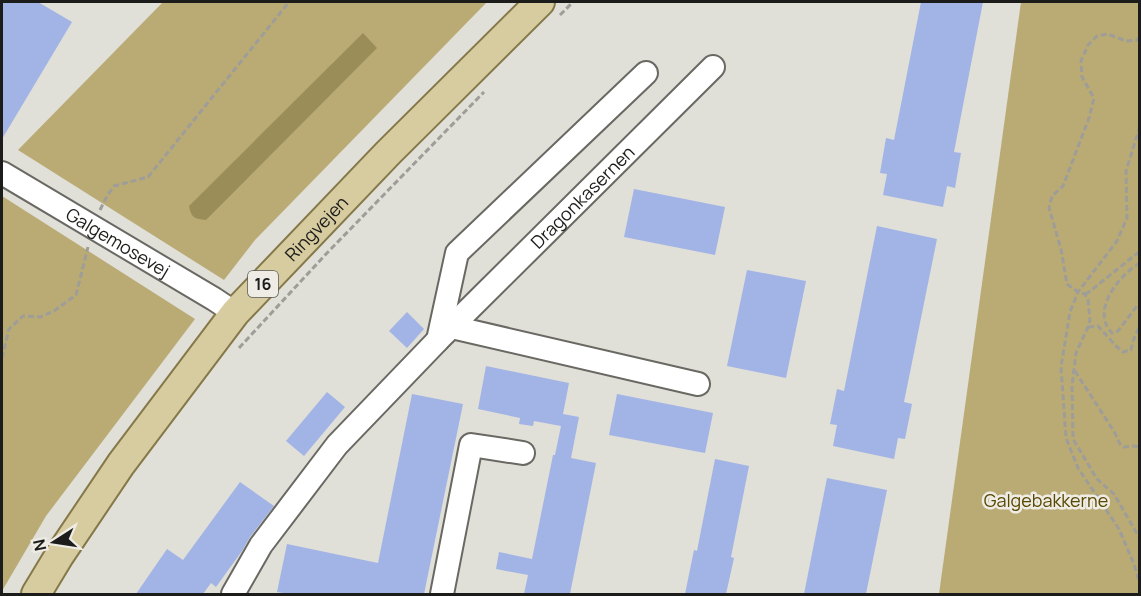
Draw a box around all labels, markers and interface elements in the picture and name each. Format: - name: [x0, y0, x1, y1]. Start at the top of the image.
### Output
- street label: Dragonkasernen: [525, 140, 639, 254]
- street label: Ringvejen: [279, 190, 353, 266]
- street label: Galgemosevej: [62, 202, 175, 282]
- road number: 16: [248, 271, 278, 297]
- park label: Galgebakkerne: [984, 488, 1108, 512]
- north arrow: [24, 512, 84, 572]
- text: N: [27, 537, 51, 553]

